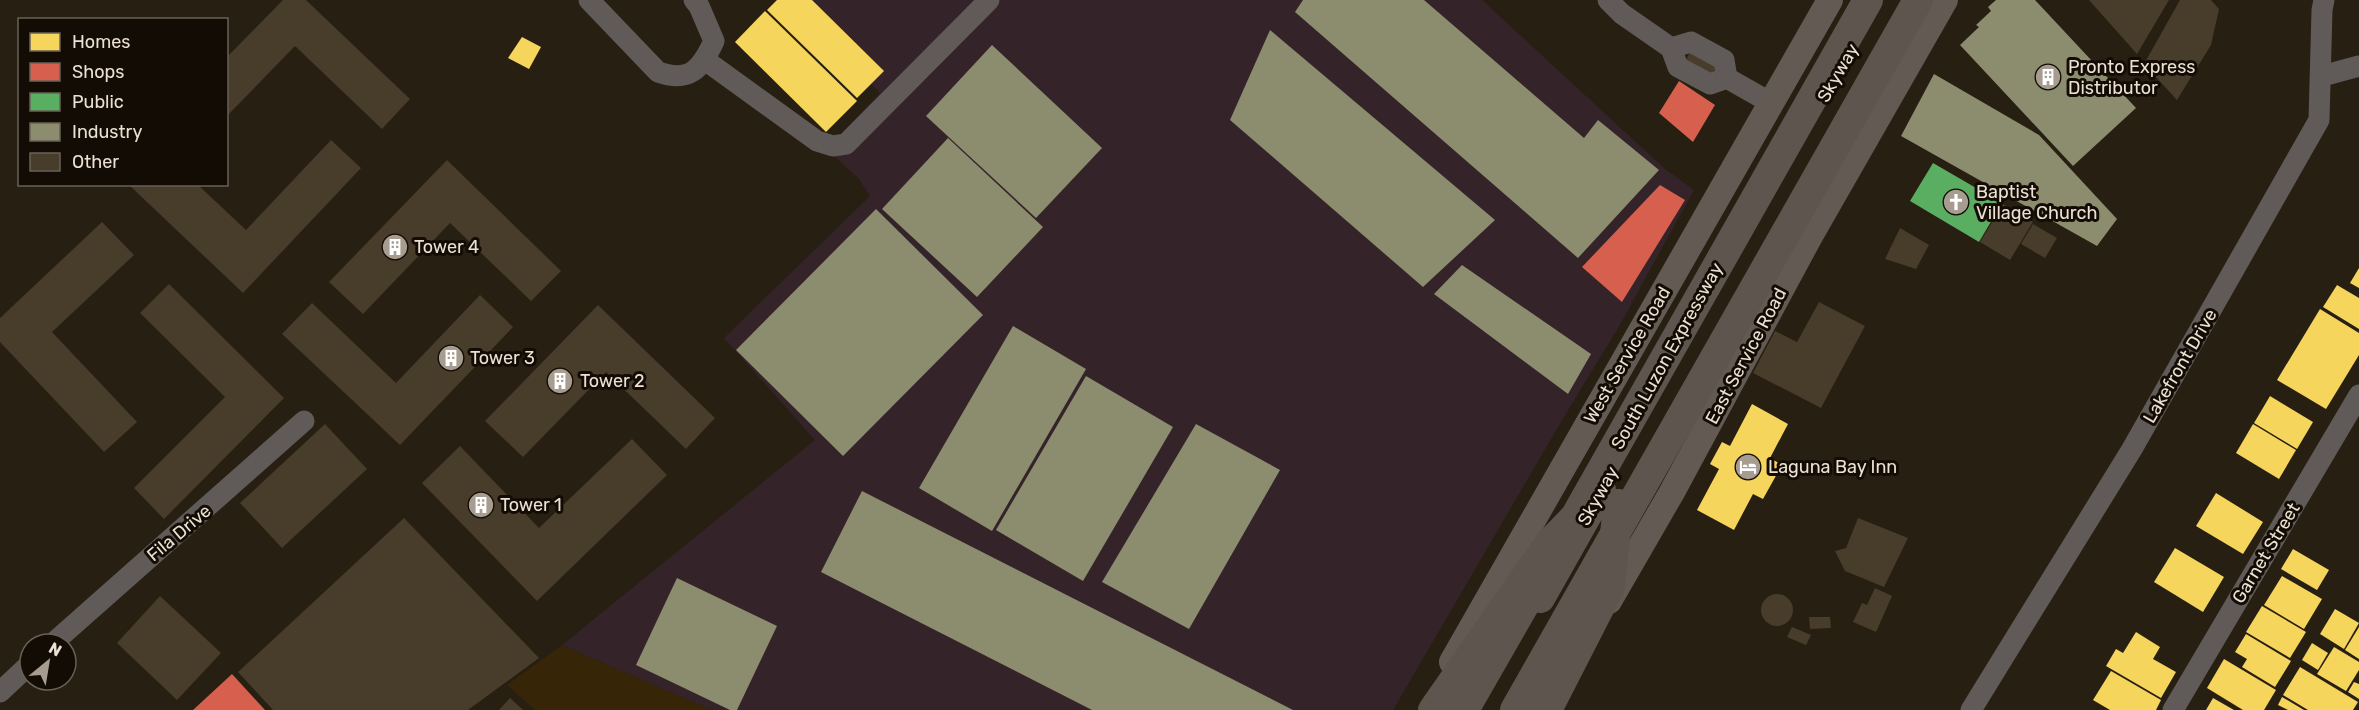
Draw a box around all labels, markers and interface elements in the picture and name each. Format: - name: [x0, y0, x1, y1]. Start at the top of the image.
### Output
- legend: [18, 18, 228, 186]
- text: Homes: [72, 31, 130, 53]
- street label: Skyway: [1812, 40, 1864, 106]
- place label: Pronto Express Distributor: [2068, 56, 2196, 99]
- text: Shops: [72, 61, 124, 83]
- building icon: Pronto Express Distributor: [2033, 62, 2063, 92]
- text: Public: [72, 91, 124, 113]
- text: Industry: [72, 121, 142, 143]
- text: Other: [72, 151, 119, 173]
- place label: Baptist Village Church: [1976, 181, 2097, 224]
- church icon: Baptist Village Church: [1941, 187, 1971, 217]
- building icon: Tower 4: [380, 232, 410, 262]
- place label: Tower 4: [414, 236, 479, 258]
- street label: South Luzon Expressway: [1606, 259, 1728, 453]
- street label: West Service Road: [1579, 283, 1675, 427]
- street label: East Service Road: [1701, 284, 1791, 428]
- street label: Lakefront Drive: [2138, 305, 2222, 427]
- building icon: Tower 3: [436, 343, 466, 373]
- place label: Tower 3: [470, 347, 535, 369]
- building icon: Tower 2: [545, 366, 575, 396]
- place label: Tower 2: [580, 370, 644, 392]
- hotel icon: Laguna Bay Inn: [1733, 452, 1763, 482]
- place label: Laguna Bay Inn: [1768, 456, 1897, 478]
- street label: Skyway: [1573, 463, 1623, 529]
- building icon: Tower 1: [466, 490, 496, 520]
- place label: Tower 1: [500, 494, 562, 516]
- street label: Garnet Street: [2227, 499, 2305, 607]
- street label: Fila Drive: [142, 500, 216, 566]
- north arrow: [18, 632, 78, 692]
- text: N: [46, 638, 65, 661]

